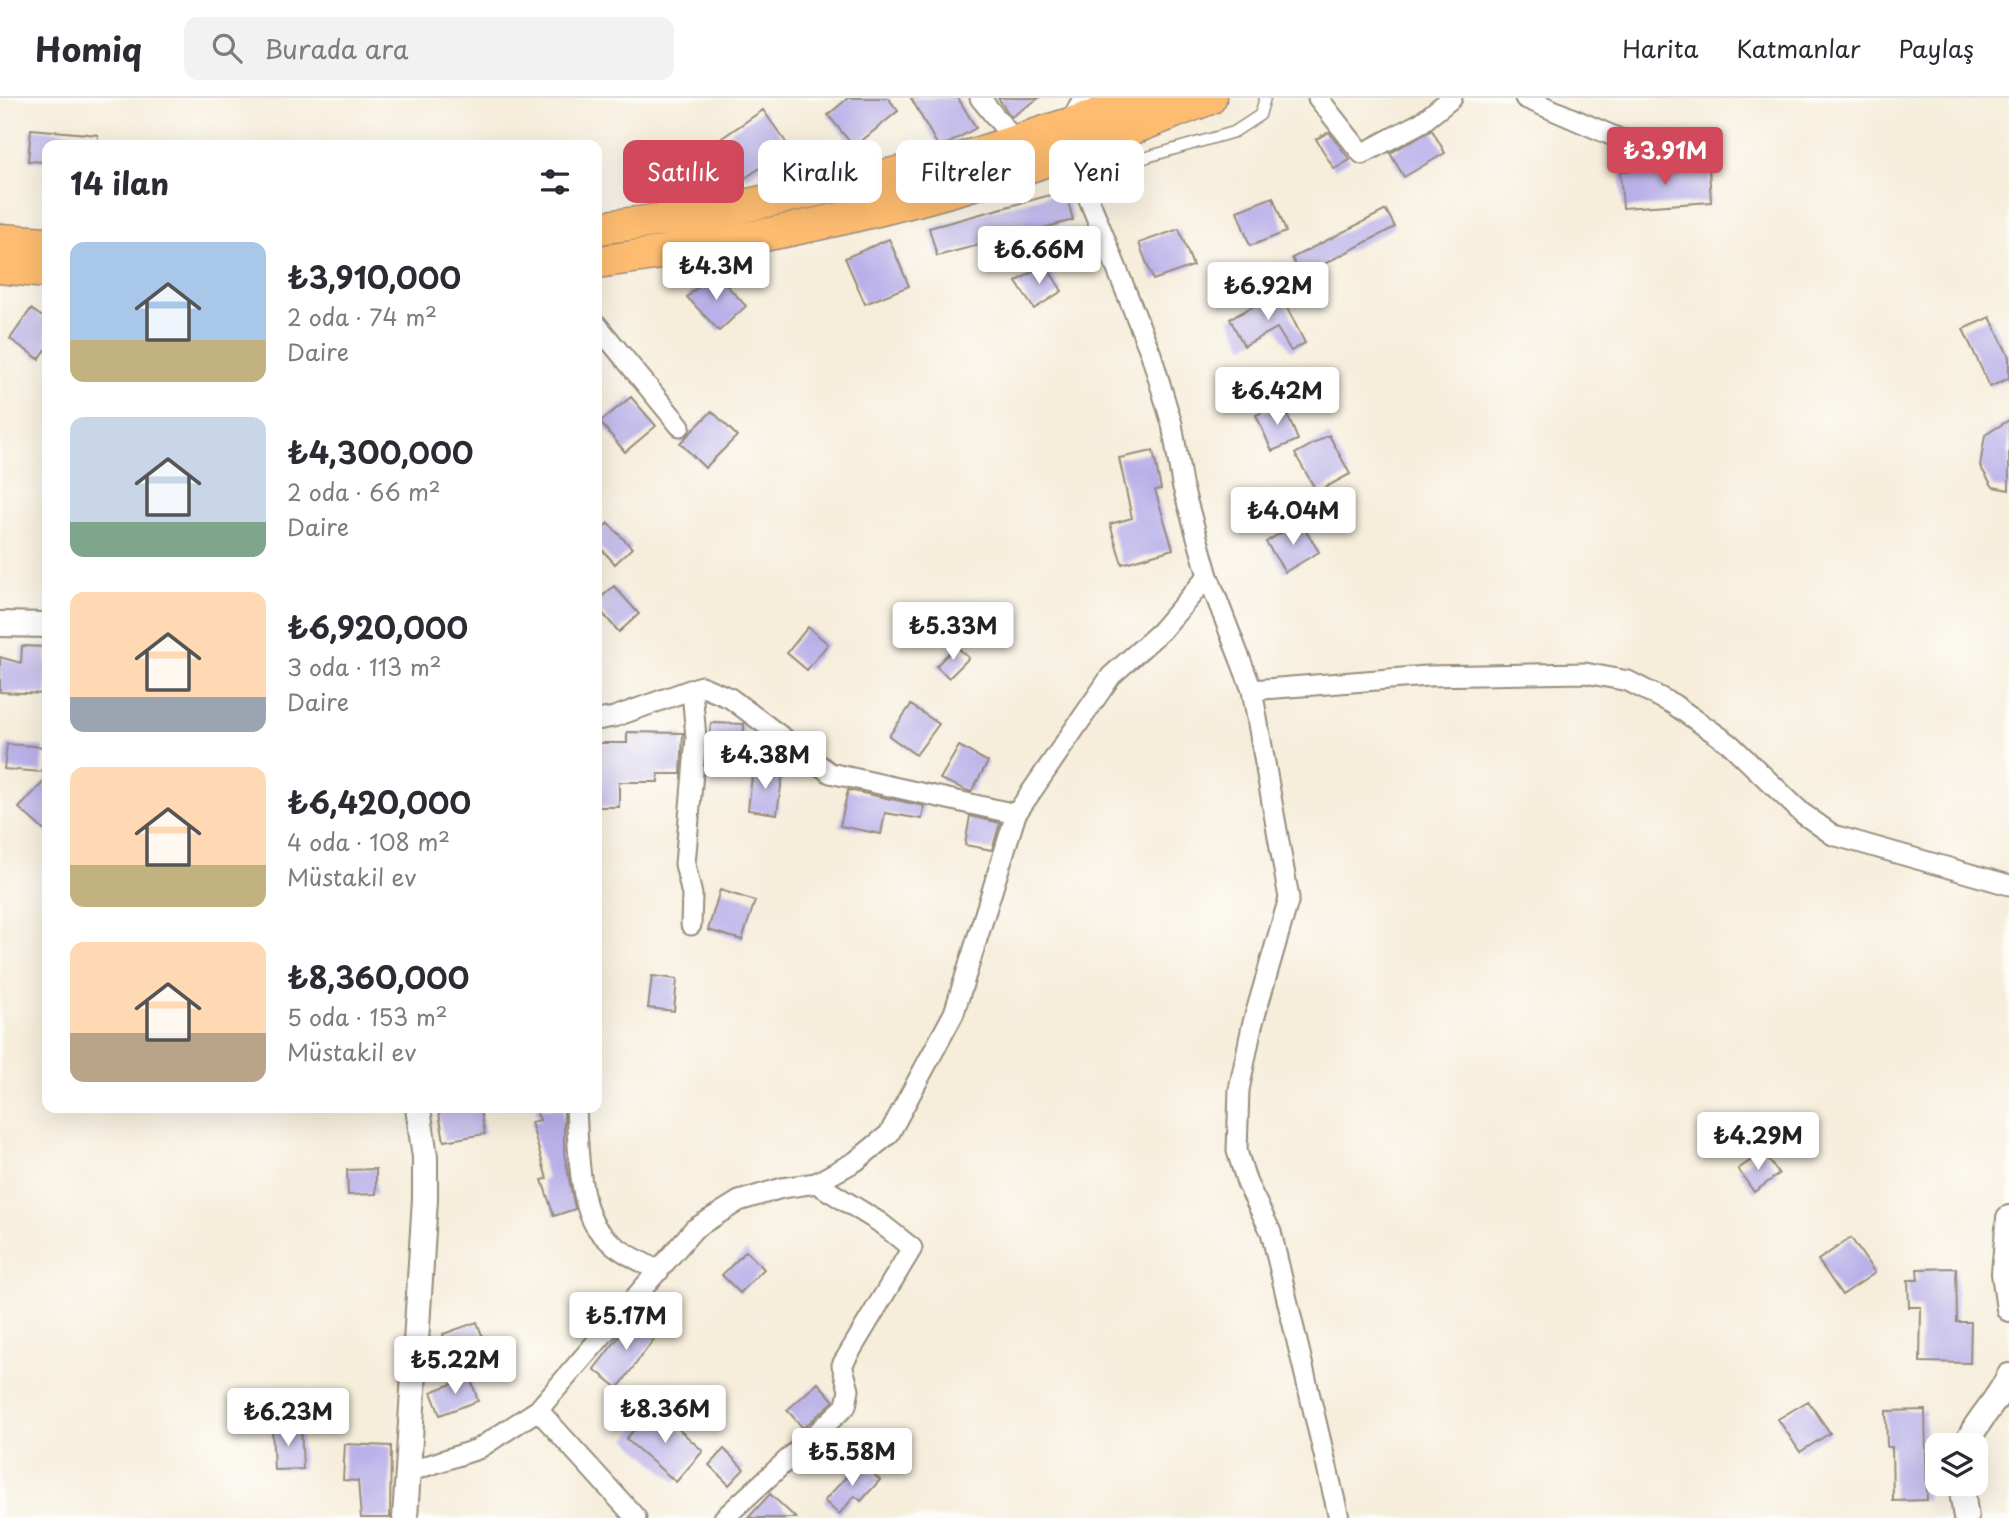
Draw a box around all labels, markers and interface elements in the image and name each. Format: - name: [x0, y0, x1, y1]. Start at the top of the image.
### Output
- search box: [184, 17, 674, 80]
- text: Homiq: [35, 23, 142, 73]
- icon: search: [208, 29, 246, 67]
- text: Burada ara: [264, 29, 408, 68]
- text: Harita: [1622, 30, 1699, 66]
- text: Katmanlar: [1737, 30, 1861, 66]
- text: Paylaş: [1899, 30, 1974, 66]
- pin: ₺3.91M: [1608, 127, 1722, 187]
- text: ₺3.91M: [1623, 132, 1707, 167]
- chip: Satılık: [623, 140, 744, 203]
- chip: Kiralık: [758, 140, 882, 203]
- chip: Filtreler: [896, 140, 1035, 203]
- chip: Yeni: [1049, 140, 1144, 203]
- text: 14 ilan: [70, 160, 169, 205]
- icon: filters: [536, 163, 574, 201]
- pin: ₺6.66M: [982, 226, 1096, 286]
- text: ₺6.66M: [994, 231, 1084, 266]
- pin: ₺4.3M: [667, 242, 765, 302]
- text: ₺4.3M: [679, 247, 753, 282]
- text: ₺3,910,000: [287, 254, 461, 299]
- pin: ₺6.92M: [1211, 262, 1325, 322]
- text: ₺6.92M: [1223, 267, 1313, 302]
- icon: home: [126, 270, 210, 354]
- text: 2 oda · 74 m²: [287, 299, 437, 334]
- text: Daire: [287, 334, 349, 369]
- pin: ₺6.42M: [1220, 368, 1334, 427]
- text: ₺6.42M: [1231, 372, 1323, 407]
- text: ₺4,300,000: [287, 429, 474, 474]
- icon: home: [126, 445, 210, 529]
- text: 2 oda · 66 m²: [287, 474, 441, 509]
- pin: ₺4.04M: [1236, 488, 1350, 547]
- text: ₺4.04M: [1247, 492, 1339, 527]
- text: Daire: [287, 509, 349, 544]
- pin: ₺5.33M: [896, 602, 1010, 662]
- text: ₺6,920,000: [287, 604, 468, 649]
- text: ₺5.33M: [909, 607, 997, 642]
- icon: home: [126, 620, 210, 704]
- text: 3 oda · 113 m²: [287, 649, 442, 684]
- text: Daire: [287, 684, 349, 719]
- pin: ₺4.38M: [708, 732, 822, 791]
- text: ₺4.38M: [720, 736, 810, 771]
- text: ₺6,420,000: [287, 779, 471, 824]
- icon: home: [126, 795, 210, 879]
- text: 4 oda · 108 m²: [287, 824, 450, 859]
- text: Müstakil ev: [287, 859, 416, 894]
- text: ₺8,360,000: [287, 954, 470, 999]
- icon: home: [126, 970, 210, 1054]
- text: 5 oda · 153 m²: [287, 999, 448, 1034]
- text: Müstakil ev: [287, 1034, 416, 1069]
- pin: ₺4.29M: [1701, 1112, 1815, 1172]
- text: ₺4.29M: [1713, 1117, 1803, 1152]
- pin: ₺5.17M: [569, 1292, 683, 1352]
- text: ₺5.17M: [585, 1297, 667, 1332]
- pin: ₺5.22M: [398, 1336, 512, 1396]
- text: ₺5.22M: [410, 1341, 500, 1376]
- pin: ₺8.36M: [608, 1386, 722, 1445]
- pin: ₺6.23M: [231, 1388, 345, 1448]
- text: ₺8.36M: [620, 1390, 710, 1425]
- text: ₺6.23M: [243, 1393, 333, 1428]
- pin: ₺5.58M: [795, 1428, 909, 1488]
- text: ₺5.58M: [808, 1433, 896, 1468]
- map controls: [1925, 1433, 1988, 1496]
- button: layers: [1925, 1433, 1988, 1496]

